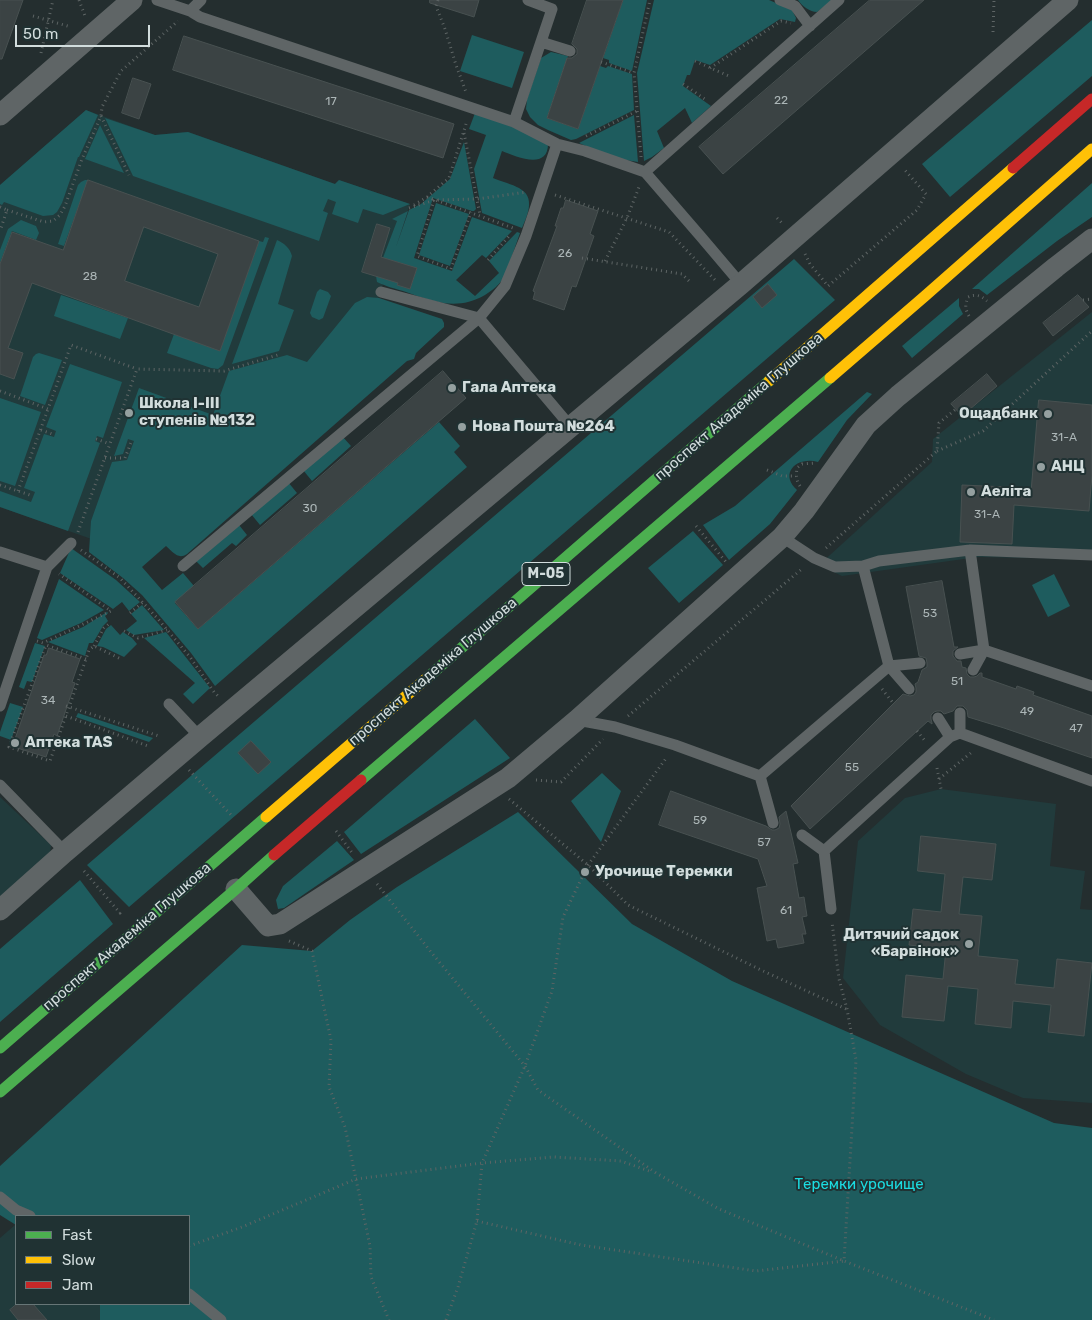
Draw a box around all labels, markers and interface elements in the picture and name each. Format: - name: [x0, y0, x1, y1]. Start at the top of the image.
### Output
- scale bar: [18, 15, 152, 47]
- text: 50 m: [23, 25, 58, 43]
- house number: 22: [774, 94, 788, 108]
- house number: 17: [325, 95, 337, 109]
- house number: 26: [558, 247, 572, 261]
- house number: 28: [83, 270, 97, 284]
- street label: проспект Академіка Глушкова: [651, 329, 827, 485]
- place label: Гала Аптека: [462, 379, 556, 397]
- marker: Гала Аптека: [446, 382, 458, 394]
- place label: Школа І-ІІІ ступенів №132: [139, 395, 255, 430]
- place label: Ощадбанк: [959, 405, 1038, 423]
- marker: Школа І-ІІІ ступенів №132: [123, 407, 135, 419]
- marker: Ощадбанк: [1042, 408, 1054, 420]
- place label: Нова Пошта №264: [472, 418, 615, 436]
- marker: Нова Пошта №264: [456, 421, 468, 433]
- house number: 31-А: [1051, 431, 1077, 445]
- place label: АНЦ: [1051, 458, 1085, 476]
- marker: АНЦ: [1035, 461, 1047, 473]
- place label: Аеліта: [981, 483, 1031, 501]
- marker: Аеліта: [965, 486, 977, 498]
- house number: 30: [303, 502, 317, 516]
- house number: 31-А: [974, 508, 1000, 522]
- road number: М-05: [522, 562, 570, 586]
- street label: проспект Академіка Глушкова: [345, 594, 521, 750]
- house number: 53: [923, 607, 937, 621]
- house number: 51: [951, 675, 963, 689]
- house number: 34: [41, 694, 55, 708]
- house number: 49: [1020, 705, 1034, 719]
- house number: 47: [1069, 722, 1083, 736]
- place label: Аптека TAS: [25, 734, 112, 752]
- marker: Аптека TAS: [9, 737, 21, 749]
- house number: 55: [845, 761, 859, 775]
- house number: 59: [693, 814, 707, 828]
- house number: 57: [757, 836, 771, 850]
- street label: проспект Академіка Глушкова: [39, 859, 215, 1015]
- place label: Урочище Теремки: [595, 863, 733, 881]
- marker: Урочище Теремки: [579, 866, 591, 878]
- house number: 61: [780, 904, 792, 918]
- place label: Дитячий садок «Барвінок»: [843, 926, 959, 961]
- marker: Дитячий садок «Барвінок»: [963, 938, 975, 950]
- park label: Теремки урочище: [794, 1176, 924, 1194]
- legend: [15, 1215, 190, 1305]
- text: Fast: [62, 1226, 92, 1244]
- text: Slow: [62, 1251, 95, 1269]
- text: Jam: [62, 1276, 93, 1294]

